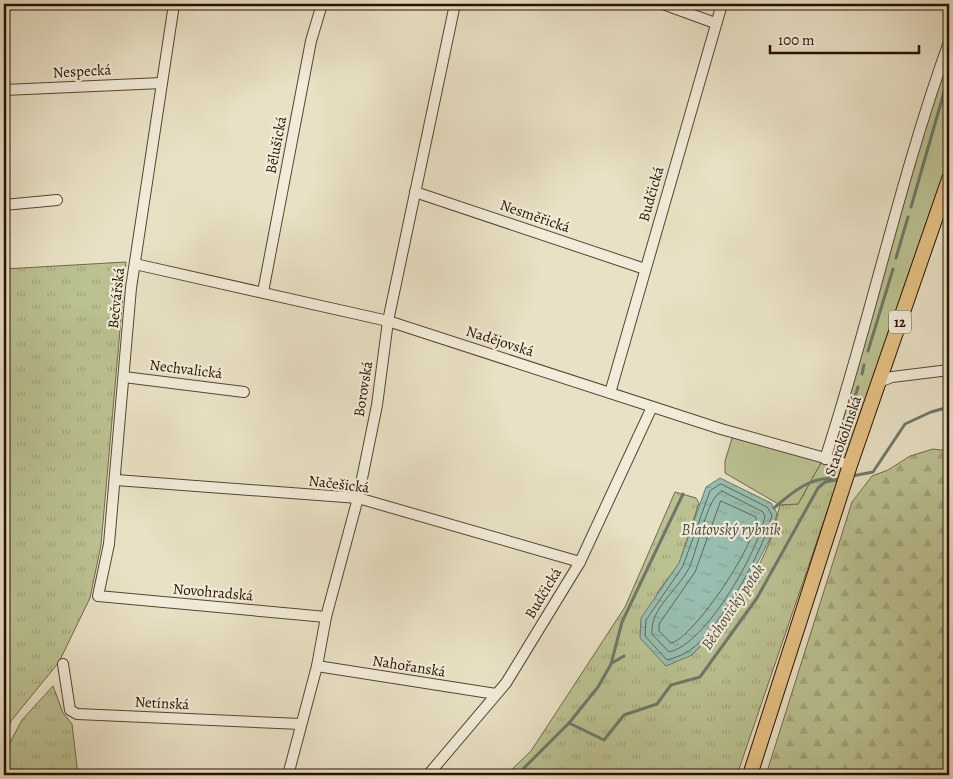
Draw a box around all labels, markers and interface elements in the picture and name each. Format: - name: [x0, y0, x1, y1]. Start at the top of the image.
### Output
- scale bar: [770, 22, 919, 54]
- text: 100 m: [778, 30, 815, 50]
- street label: Nespecká: [52, 59, 112, 83]
- street label: Bělušická: [261, 115, 291, 175]
- street label: Budčická: [634, 164, 668, 224]
- street label: Nesměřická: [497, 195, 573, 237]
- street label: Bečvářská: [103, 266, 129, 329]
- road number: 12: [889, 311, 911, 334]
- street label: Nadějovská: [464, 321, 536, 361]
- street label: Nechvalická: [148, 355, 224, 383]
- street label: Borovská: [349, 360, 377, 418]
- street label: Starokolínská: [820, 393, 866, 479]
- street label: Načešická: [307, 470, 371, 498]
- water label: Blatovský rybník: [681, 519, 781, 541]
- water label: Běchovický potok: [696, 560, 770, 654]
- street label: Budčická: [520, 564, 566, 622]
- street label: Novohradská: [172, 579, 254, 605]
- street label: Nahořanská: [371, 650, 447, 682]
- street label: Netínská: [134, 692, 190, 714]

